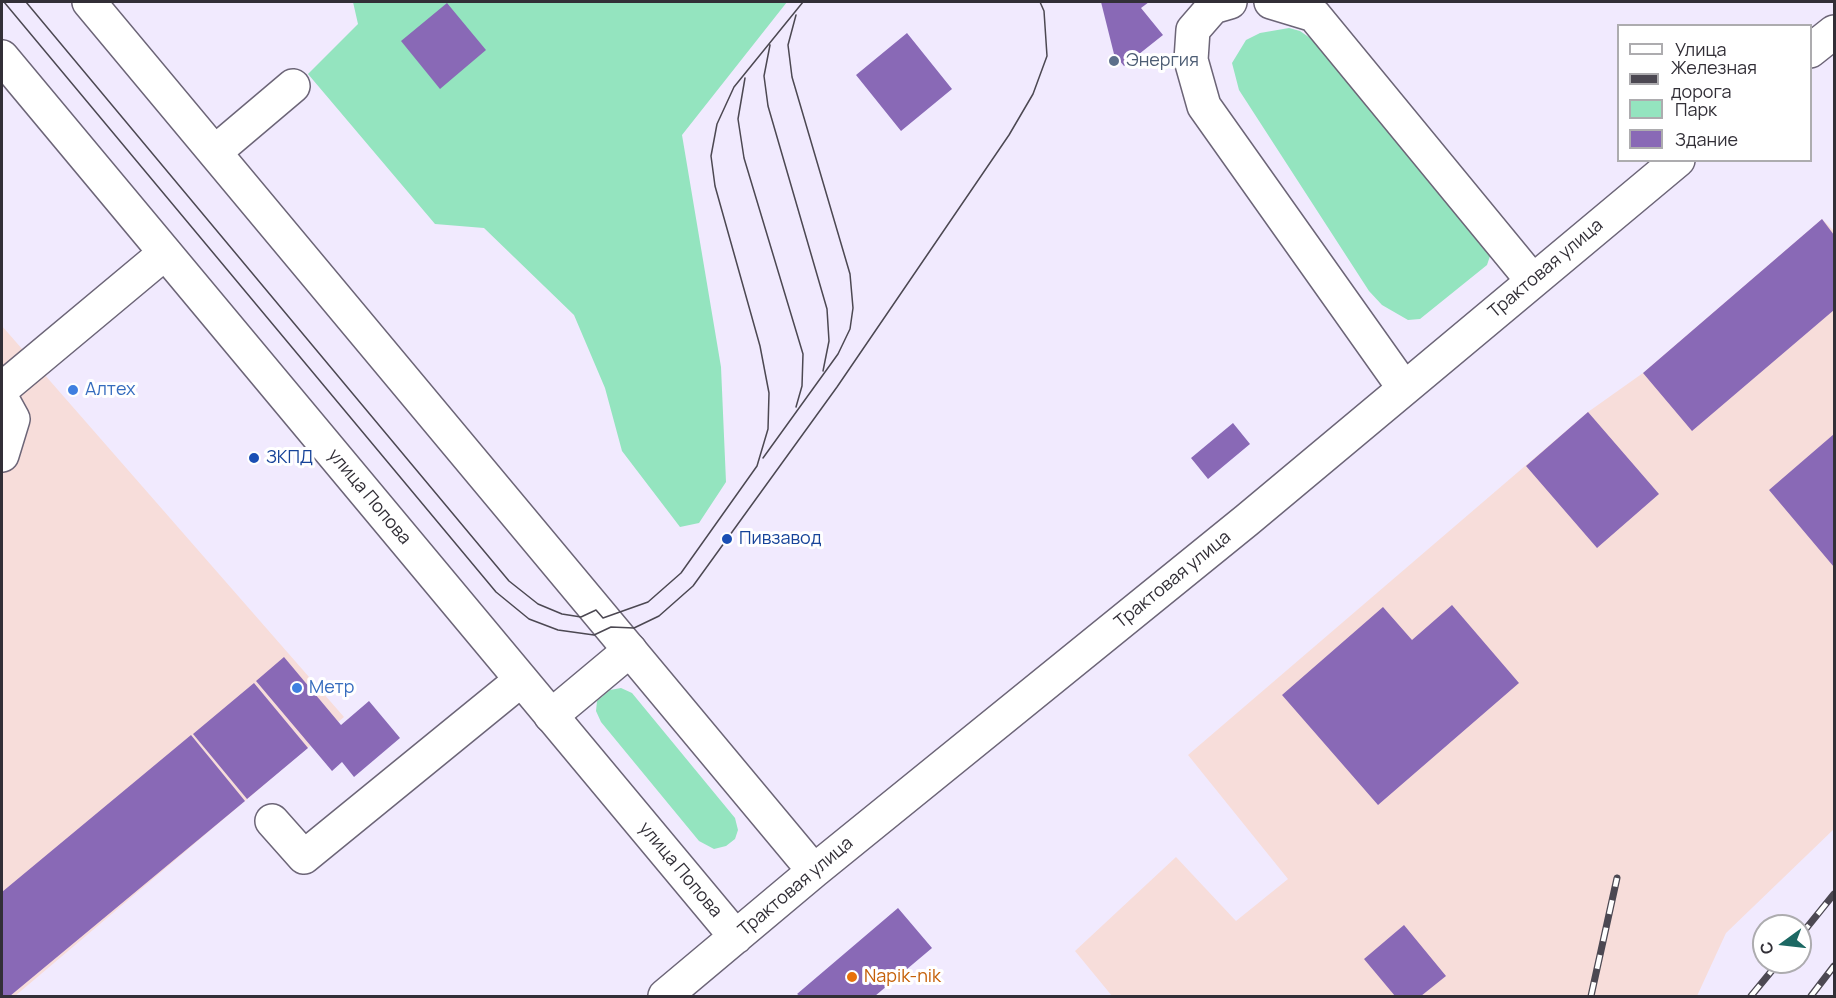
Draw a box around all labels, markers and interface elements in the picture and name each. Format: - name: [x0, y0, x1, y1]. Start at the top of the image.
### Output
- legend: [1617, 24, 1812, 162]
- text: Улица: [1675, 37, 1727, 61]
- place label: Энергия: [1126, 50, 1199, 72]
- marker: Энергия: [1107, 54, 1121, 68]
- text: Железная дорога: [1671, 55, 1757, 103]
- text: Парк: [1675, 97, 1717, 121]
- text: Здание: [1675, 127, 1738, 151]
- street label: Трактовая улица: [1484, 215, 1608, 323]
- place label: Алтех: [85, 379, 136, 401]
- marker: Алтех: [66, 383, 80, 397]
- street label: улица Попова: [323, 445, 415, 549]
- place label: ЗКПД: [266, 447, 313, 469]
- marker: ЗКПД: [247, 451, 261, 465]
- street label: Трактовая улица: [1111, 527, 1235, 633]
- place label: Пивзавод: [739, 528, 822, 550]
- marker: Пивзавод: [720, 532, 734, 546]
- place label: Метр: [309, 677, 354, 699]
- marker: Метр: [290, 681, 304, 695]
- street label: улица Попова: [634, 818, 726, 922]
- street label: Трактовая улица: [734, 833, 858, 941]
- north arrow: [1752, 914, 1812, 974]
- text: С: [1754, 940, 1779, 957]
- place label: Napik-nik: [864, 966, 941, 988]
- marker: Napik-nik: [845, 970, 859, 984]

